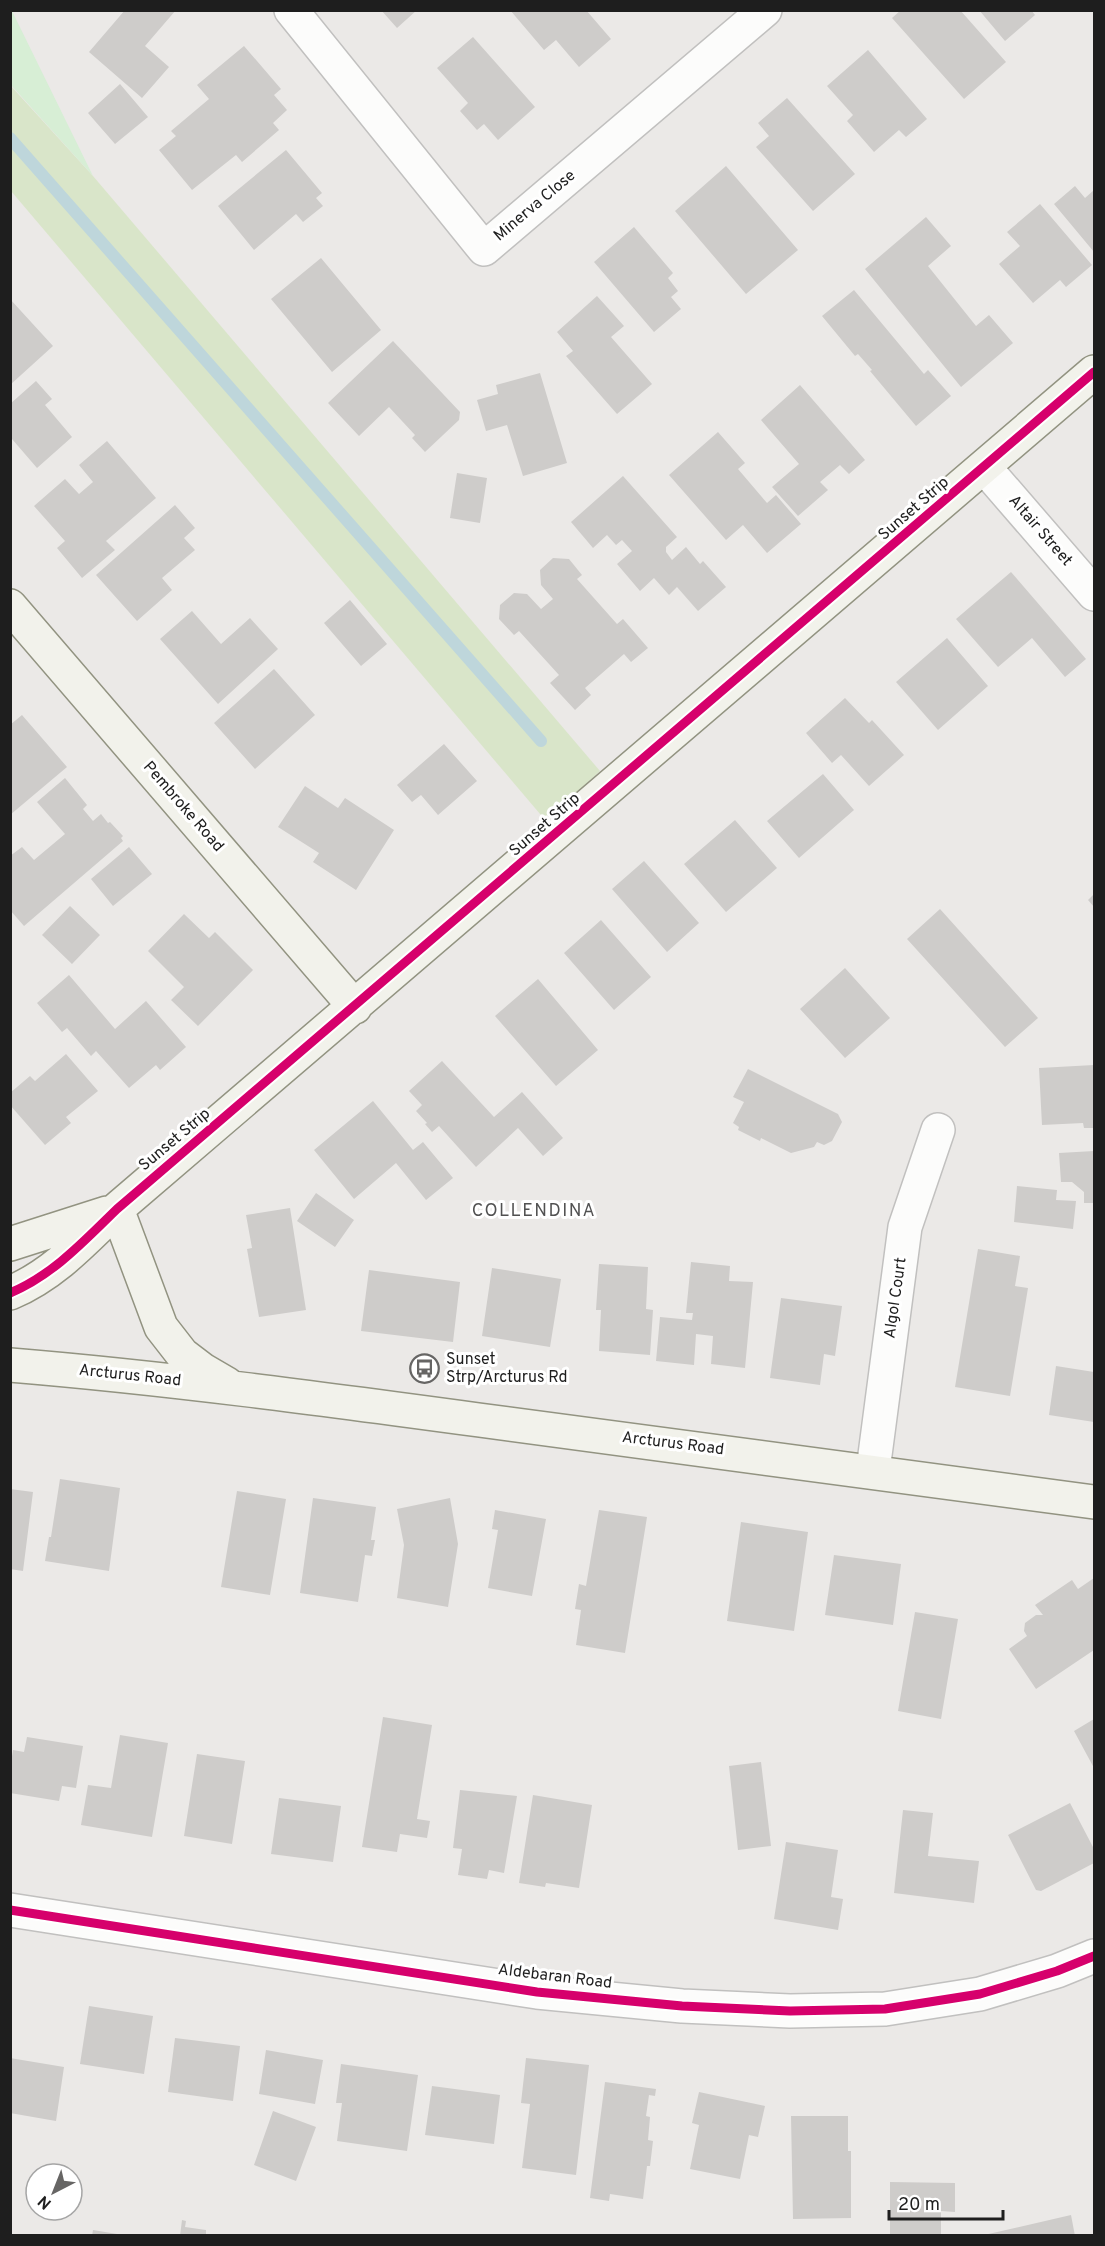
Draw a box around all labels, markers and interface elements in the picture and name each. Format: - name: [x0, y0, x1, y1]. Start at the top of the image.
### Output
- street label: Minerva Close: [490, 166, 580, 246]
- street label: Sunset Strip: [874, 473, 954, 545]
- street label: Altair Street: [1004, 491, 1076, 571]
- street label: Pembroke Road: [138, 758, 228, 856]
- street label: Sunset Strip: [505, 789, 585, 861]
- street label: Sunset Strip: [135, 1104, 215, 1176]
- district label: COLLENDINA: [472, 1200, 596, 1223]
- street label: Algol Court: [880, 1256, 912, 1340]
- place label: Sunset Strp/Arcturus Rd: [446, 1350, 567, 1388]
- bus stop icon: Sunset Strp/Arcturus Rd: [409, 1353, 441, 1385]
- street label: Arcturus Road: [78, 1361, 182, 1391]
- street label: Arcturus Road: [621, 1428, 725, 1460]
- street label: Aldebaran Road: [497, 1960, 613, 1994]
- north arrow: [24, 2162, 84, 2222]
- scale bar: [889, 2183, 1003, 2221]
- text: N: [34, 2190, 56, 2213]
- text: 20 m: [898, 2194, 940, 2217]

